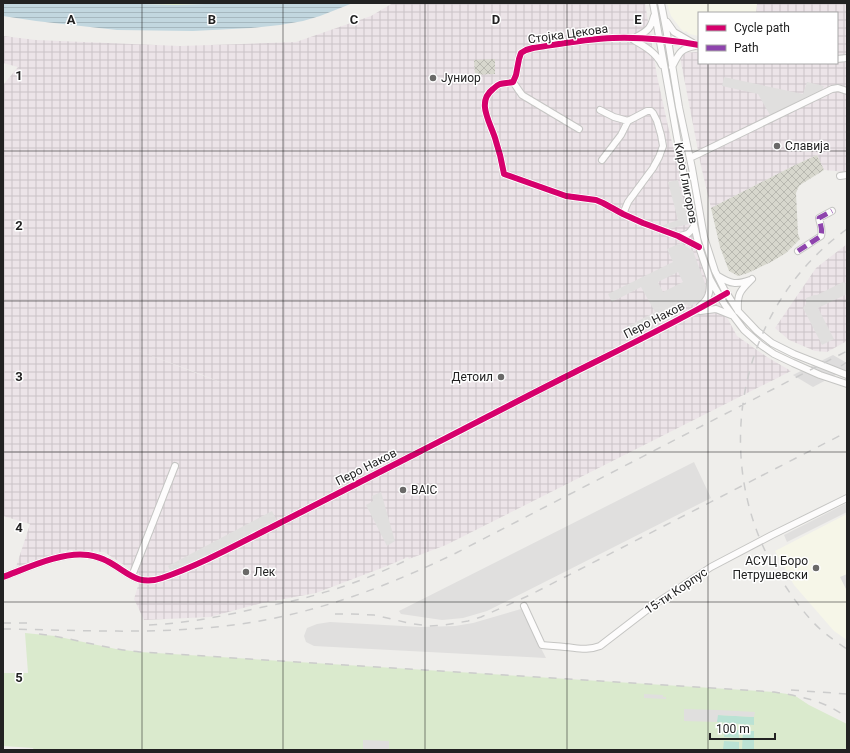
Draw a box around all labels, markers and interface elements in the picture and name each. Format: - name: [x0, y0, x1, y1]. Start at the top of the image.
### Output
- text: A: [67, 12, 76, 27]
- text: B: [208, 12, 216, 27]
- text: C: [350, 12, 359, 27]
- text: D: [492, 12, 500, 27]
- text: E: [634, 12, 642, 27]
- legend: [698, 12, 838, 64]
- street label: Стојка Цекова: [527, 21, 609, 47]
- text: Cycle path: [734, 21, 790, 35]
- text: Path: [734, 41, 759, 55]
- text: 1: [15, 68, 23, 83]
- place label: Јуниор: [441, 71, 481, 85]
- marker: Јуниор: [428, 73, 438, 83]
- place label: Славија: [785, 139, 829, 153]
- street label: Киро Глигоров: [671, 141, 701, 225]
- marker: Славија: [772, 141, 782, 151]
- text: 2: [15, 218, 23, 233]
- street label: Перо Наков: [621, 299, 687, 341]
- text: 3: [15, 369, 23, 384]
- place label: Детоил: [451, 370, 493, 384]
- marker: Детоил: [496, 372, 506, 382]
- street label: Перо Наков: [333, 446, 399, 488]
- place label: BAIC: [411, 483, 438, 497]
- marker: BAIC: [398, 485, 408, 495]
- text: 4: [15, 520, 23, 535]
- place label: АСУЦ Боро Петрушевски: [732, 554, 808, 582]
- marker: АСУЦ Боро Петрушевски: [811, 563, 821, 573]
- place label: Лек: [254, 565, 276, 579]
- street label: 15-ти Корпус: [642, 565, 710, 617]
- marker: Лек: [241, 567, 251, 577]
- text: 5: [15, 670, 23, 685]
- scale bar: [710, 715, 775, 741]
- text: 100 m: [716, 722, 750, 736]

